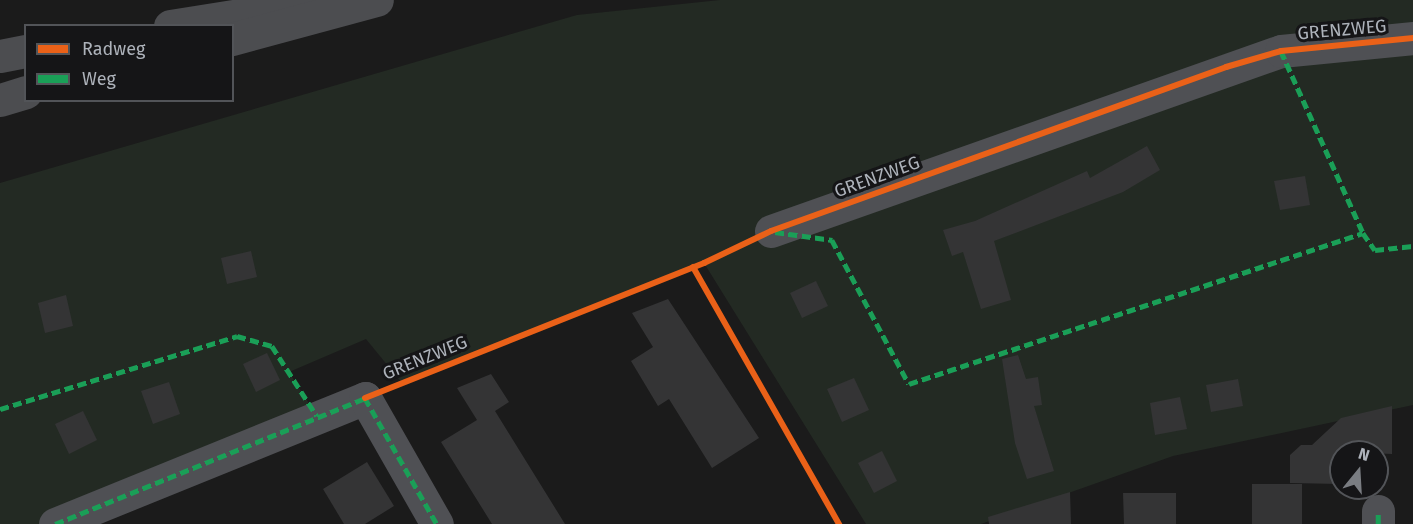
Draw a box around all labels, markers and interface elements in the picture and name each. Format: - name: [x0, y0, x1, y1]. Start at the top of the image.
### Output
- street label: GRENZWEG: [1297, 15, 1387, 45]
- legend: [24, 24, 234, 102]
- text: Radweg: [82, 38, 145, 60]
- text: Weg: [82, 68, 116, 90]
- street label: GRENZWEG: [831, 152, 923, 202]
- street label: GRENZWEG: [380, 331, 470, 385]
- north arrow: [1329, 440, 1389, 500]
- text: N: [1356, 444, 1372, 465]

